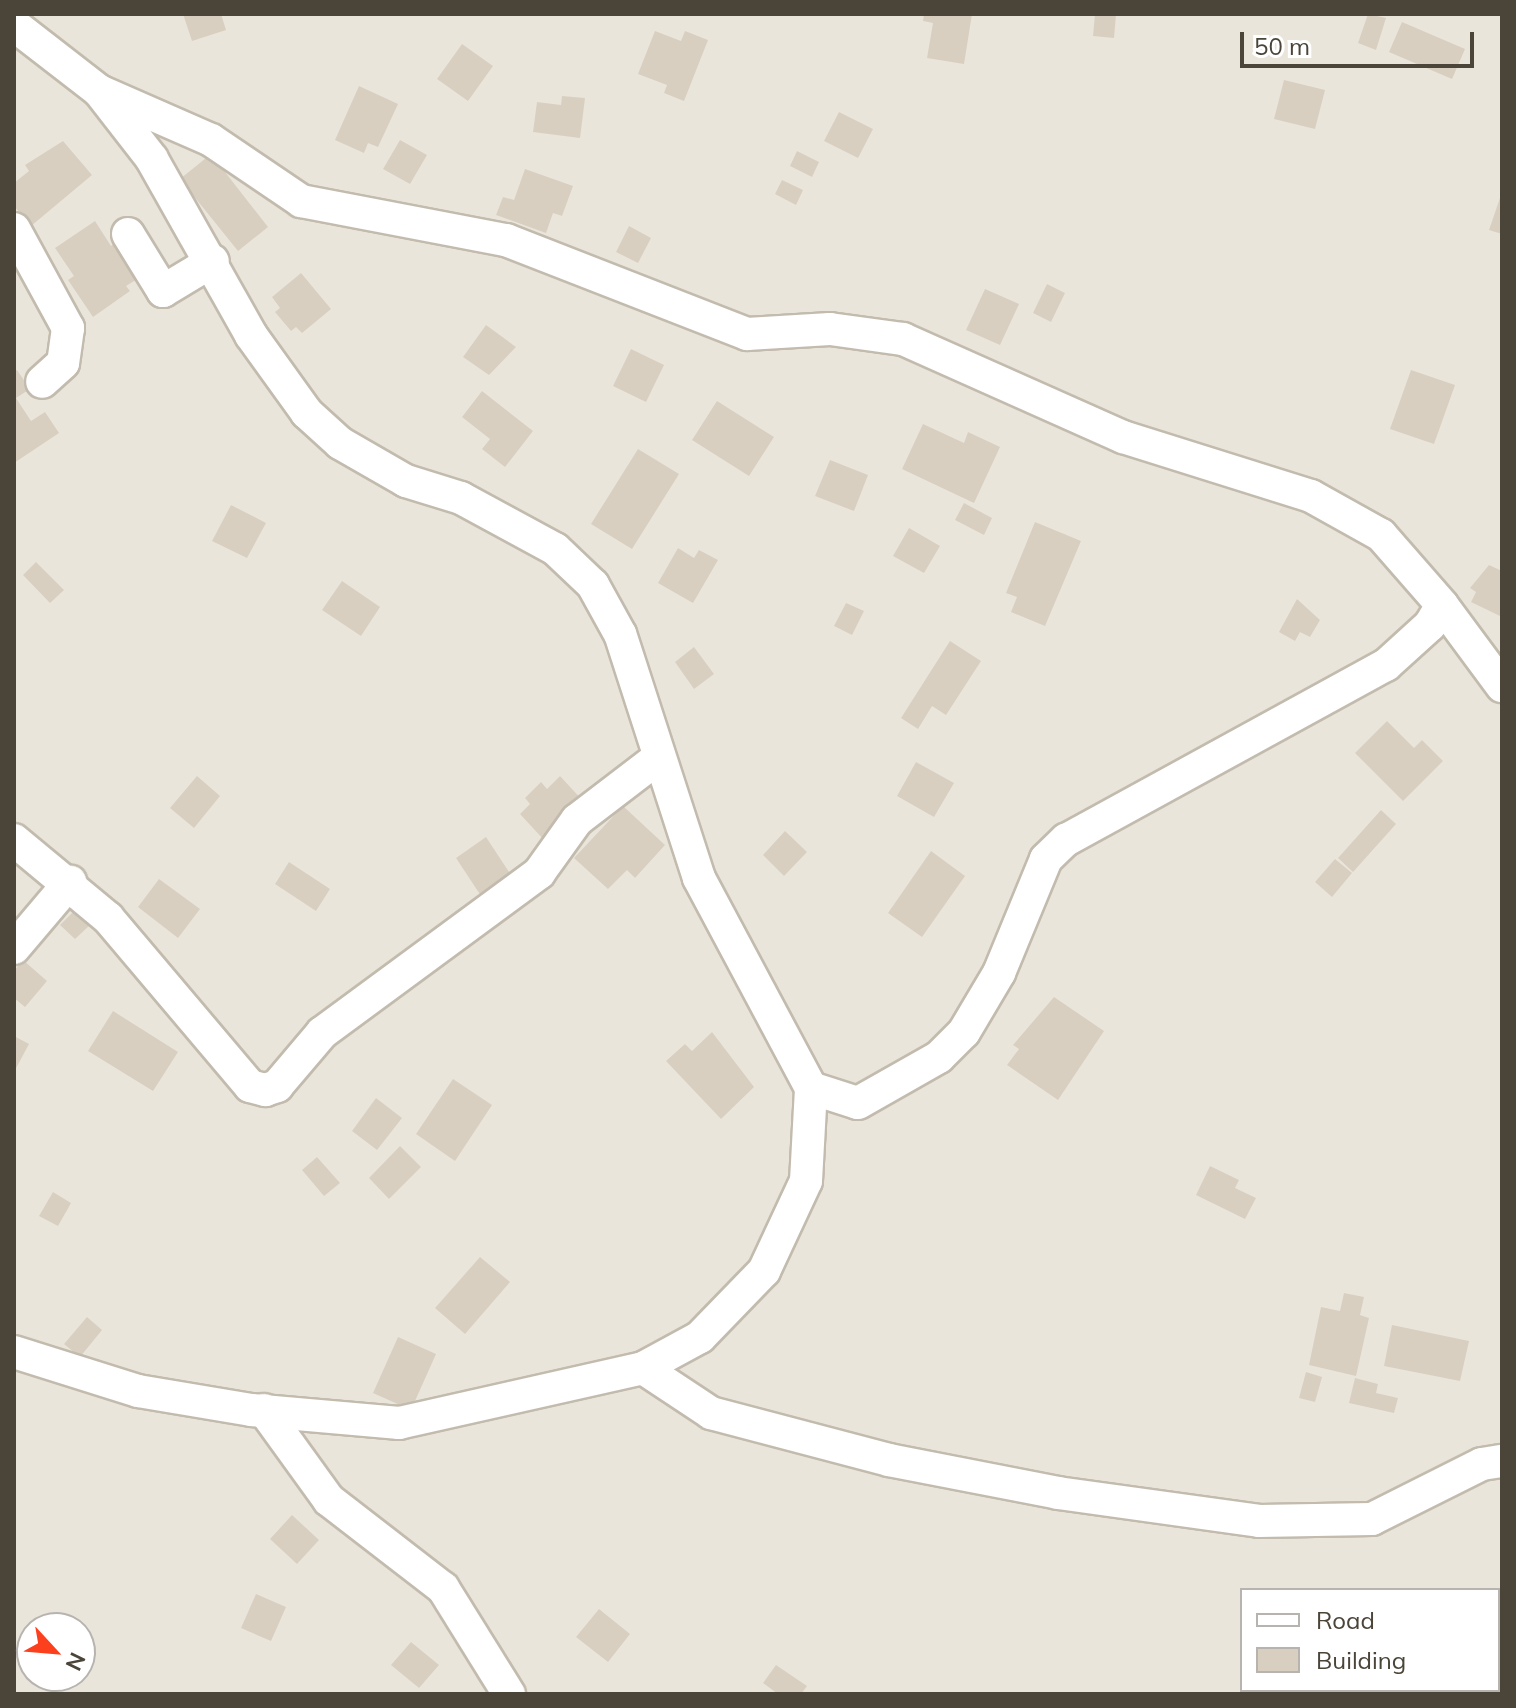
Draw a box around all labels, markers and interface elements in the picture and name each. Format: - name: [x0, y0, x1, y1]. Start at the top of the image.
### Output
- scale bar: [1244, 16, 1478, 66]
- text: 50 m: [1254, 31, 1310, 61]
- legend: [1240, 1588, 1500, 1692]
- text: Road: [1316, 1605, 1375, 1635]
- north arrow: [16, 1612, 96, 1692]
- text: Building: [1316, 1645, 1406, 1675]
- text: N: [60, 1648, 92, 1675]

